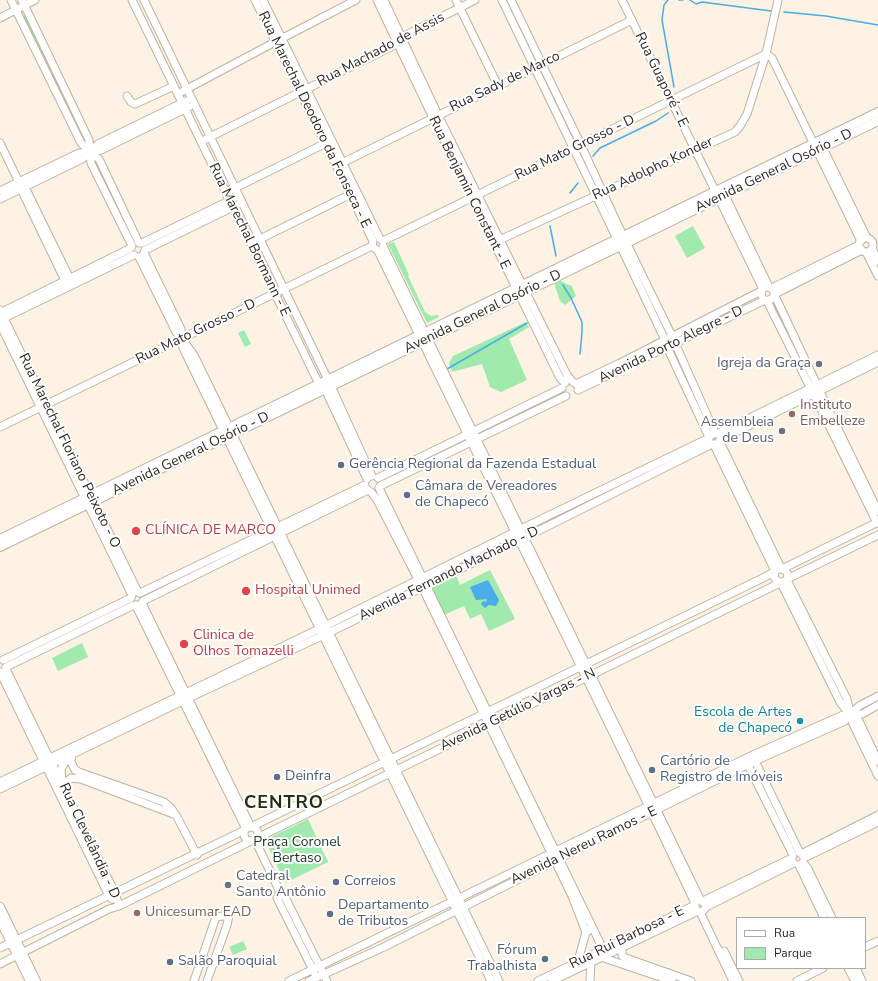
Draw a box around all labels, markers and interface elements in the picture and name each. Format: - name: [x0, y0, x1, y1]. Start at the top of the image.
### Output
- street label: Rua Marechal Deodoro da Fonseca - E: [254, 9, 374, 231]
- street label: Rua Machado de Assis: [314, 9, 448, 91]
- street label: Rua Guaporé - E: [631, 30, 691, 130]
- street label: Rua Sady de Marco: [447, 48, 563, 116]
- street label: Rua Mato Grosso - D: [512, 112, 638, 184]
- street label: Rua Benjamin Constant - E: [425, 114, 513, 272]
- street label: Avenida General Osório - D: [693, 126, 855, 216]
- street label: Rua Adolpho Konder: [590, 134, 716, 204]
- street label: Rua Marechal Bormann - E: [205, 161, 293, 319]
- street label: Avenida General Osório - D: [402, 267, 564, 357]
- street label: Rua Mato Grosso - D: [133, 296, 259, 368]
- street label: Avenida Porto Alegre - D: [596, 303, 746, 387]
- street label: Rua Marechal Floriano Peixoto - O: [14, 351, 124, 551]
- place label: Igreja da Graça: [717, 356, 811, 372]
- marker: Igreja da Graça: [814, 359, 824, 369]
- place label: Instituto Embelleze: [800, 398, 865, 430]
- street label: Avenida General Osório - D: [110, 409, 272, 499]
- marker: Instituto Embelleze: [787, 409, 797, 419]
- place label: Assembleia de Deus: [701, 415, 774, 448]
- marker: Assembleia de Deus: [777, 426, 787, 436]
- place label: Gerência Regional da Fazenda Estadual: [349, 457, 596, 473]
- marker: Gerência Regional da Fazenda Estadual: [336, 460, 346, 470]
- place label: Câmara de Vereadores de Chapecó: [415, 479, 557, 512]
- marker: Câmara de Vereadores de Chapecó: [402, 490, 412, 500]
- place label: CLÍNICA DE MARCO: [145, 523, 276, 539]
- street label: Avenida Fernando Machado - D: [356, 523, 542, 625]
- marker: CLÍNICA DE MARCO: [130, 525, 142, 537]
- place label: Hospital Unimed: [255, 583, 361, 599]
- marker: Hospital Unimed: [240, 585, 252, 597]
- place label: Clinica de Olhos Tomazelli: [193, 628, 294, 660]
- marker: Clinica de Olhos Tomazelli: [178, 638, 190, 650]
- street label: Avenida Getúlio Vargas - N: [437, 665, 599, 755]
- place label: Escola de Artes de Chapecó: [694, 705, 792, 738]
- marker: Escola de Artes de Chapecó: [795, 716, 805, 726]
- place label: Cartório de Registro de Imóveis: [660, 754, 783, 786]
- marker: Cartório de Registro de Imóveis: [647, 765, 657, 775]
- place label: Deinfra: [285, 769, 331, 785]
- marker: Deinfra: [272, 772, 282, 782]
- street label: Rua Clevelândia - D: [55, 781, 123, 901]
- district label: CENTRO: [244, 793, 324, 815]
- street label: Avenida Nereu Ramos - E: [508, 803, 660, 889]
- park label: Praça Coronel Bertaso: [253, 835, 341, 868]
- place label: Catedral Santo Antônio: [236, 869, 326, 902]
- place label: Correios: [344, 874, 396, 890]
- marker: Correios: [331, 877, 341, 887]
- marker: Catedral Santo Antônio: [223, 880, 233, 890]
- place label: Departamento de Tributos: [338, 898, 429, 930]
- street label: Rua Rui Barbosa - E: [567, 903, 687, 973]
- place label: Unicesumar EAD: [145, 905, 251, 921]
- marker: Unicesumar EAD: [132, 908, 142, 918]
- marker: Departamento de Tributos: [325, 909, 335, 919]
- legend: [736, 917, 866, 969]
- text: Rua: [774, 925, 795, 941]
- place label: Fórum Trabalhista: [467, 943, 537, 976]
- text: Parque: [774, 945, 812, 961]
- place label: Salão Paroquial: [178, 954, 276, 970]
- marker: Fórum Trabalhista: [540, 954, 550, 964]
- marker: Salão Paroquial: [165, 957, 175, 967]

